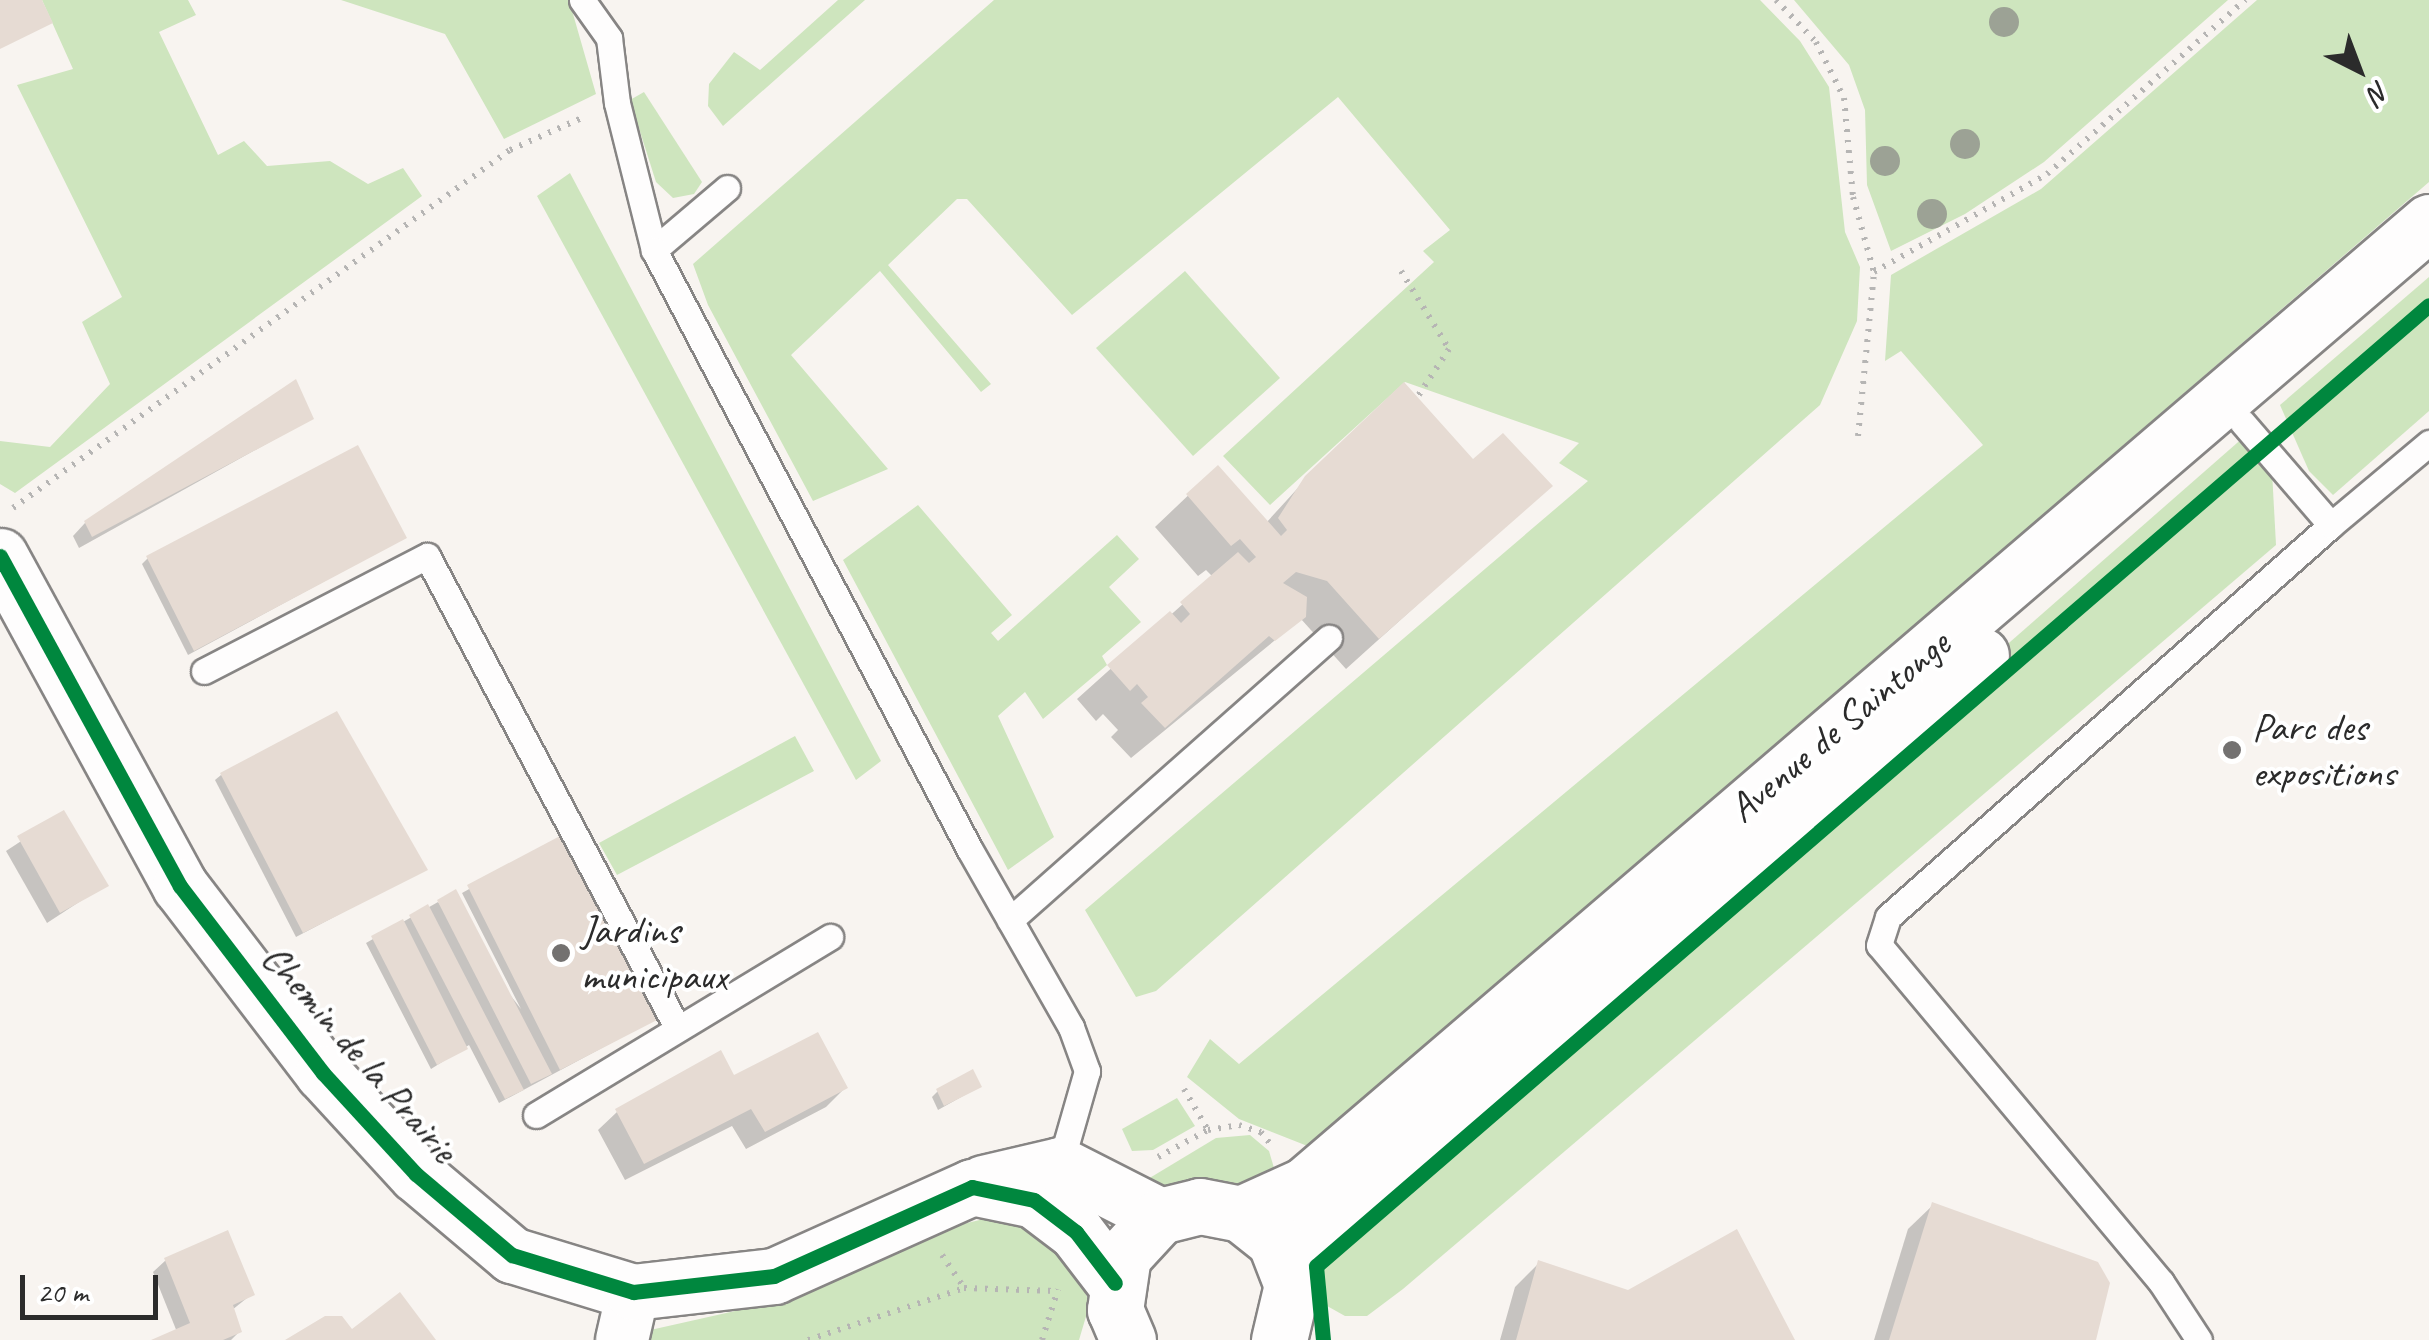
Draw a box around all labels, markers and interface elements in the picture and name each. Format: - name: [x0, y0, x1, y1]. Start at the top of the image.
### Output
- north arrow: [2309, 20, 2409, 120]
- text: N: [2361, 74, 2398, 111]
- street label: Avenue de Saintonge: [1718, 619, 1960, 833]
- place label: Parc des expositions: [2252, 703, 2396, 797]
- marker: Parc des expositions: [2221, 739, 2243, 761]
- place label: Jardins municipaux: [581, 906, 727, 1000]
- street label: Chemin de la Prairie: [252, 933, 468, 1173]
- marker: Jardins municipaux: [550, 942, 572, 964]
- scale bar: [25, 1255, 162, 1317]
- text: 20 m: [37, 1273, 88, 1311]

